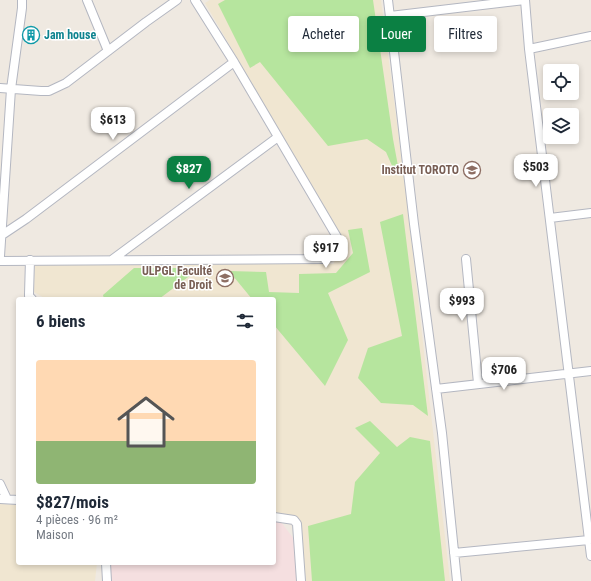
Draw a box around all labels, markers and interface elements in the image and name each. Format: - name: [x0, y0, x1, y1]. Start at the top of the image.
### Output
- chip: Acheter: [288, 16, 359, 52]
- chip: Louer: [367, 16, 426, 52]
- chip: Filtres: [434, 16, 497, 52]
- building icon: Jam house: [21, 25, 41, 45]
- place label: Jam house: [44, 28, 96, 42]
- map controls: [543, 64, 579, 144]
- button: locate: [543, 64, 579, 100]
- pin: $613: [89, 107, 137, 141]
- button: layers: [543, 108, 579, 144]
- text: $613: [100, 112, 126, 127]
- pin: $503: [512, 154, 560, 188]
- pin: $827: [165, 156, 213, 190]
- text: $503: [523, 159, 549, 174]
- school or university icon: Institut TOROTO: [462, 160, 482, 180]
- text: $827: [176, 161, 202, 176]
- place label: Institut TOROTO: [381, 163, 459, 177]
- pin: $917: [302, 235, 350, 269]
- text: $917: [313, 240, 339, 255]
- place label: ULPGL Faculté de Droit: [142, 264, 212, 292]
- school or university icon: ULPGL Faculté de Droit: [215, 268, 235, 288]
- pin: $993: [438, 288, 486, 322]
- text: $993: [449, 293, 475, 308]
- icon: filters: [234, 310, 256, 332]
- text: 6 biens: [36, 311, 85, 331]
- pin: $706: [480, 357, 528, 391]
- text: $706: [491, 362, 517, 377]
- icon: home: [110, 386, 182, 458]
- text: $827/mois: [36, 492, 109, 512]
- text: 4 pièces · 96 m²: [36, 512, 118, 527]
- text: Maison: [36, 527, 74, 542]

